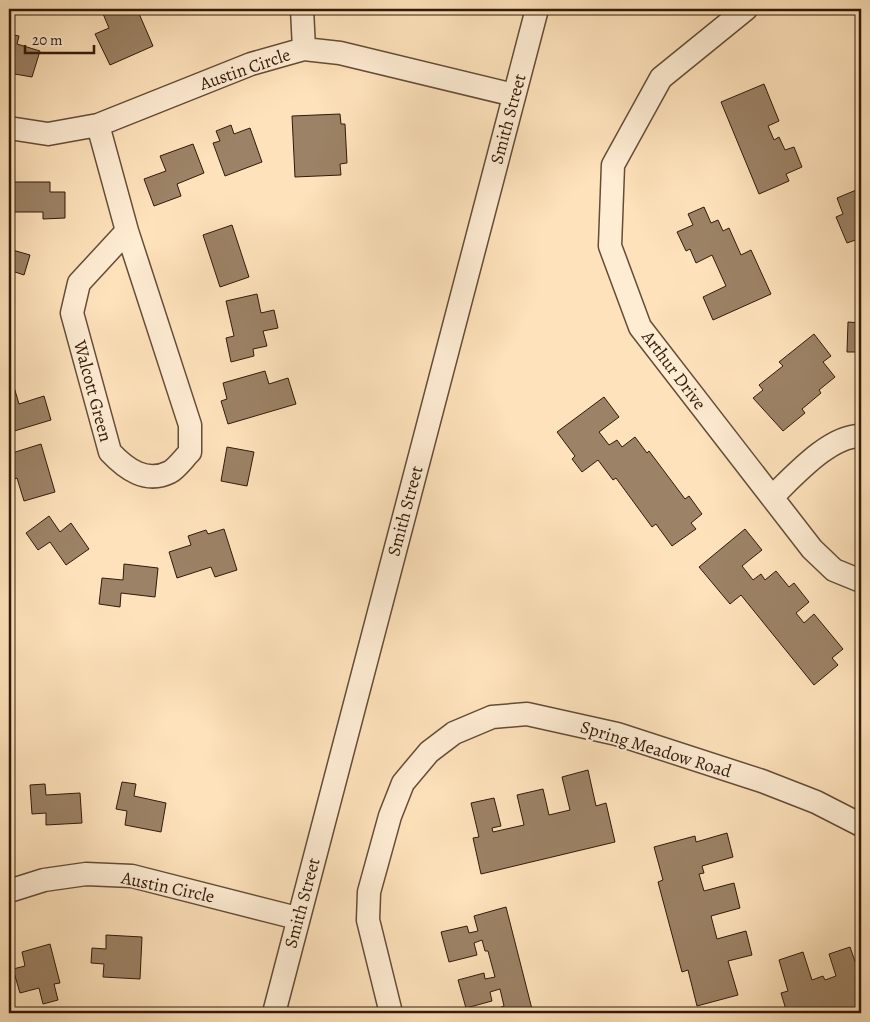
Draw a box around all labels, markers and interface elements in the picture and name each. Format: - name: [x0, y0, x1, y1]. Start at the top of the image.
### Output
- scale bar: [25, 22, 94, 54]
- text: 20 m: [32, 30, 63, 50]
- street label: Austin Circle: [196, 42, 294, 96]
- street label: Smith Street: [484, 71, 532, 167]
- street label: Arthur Drive: [636, 325, 712, 414]
- street label: Walcott Green: [68, 337, 118, 445]
- street label: Smith Street: [381, 463, 429, 559]
- street label: Spring Meadow Road: [577, 715, 735, 784]
- street label: Smith Street: [278, 855, 326, 951]
- street label: Austin Circle: [118, 865, 217, 909]

